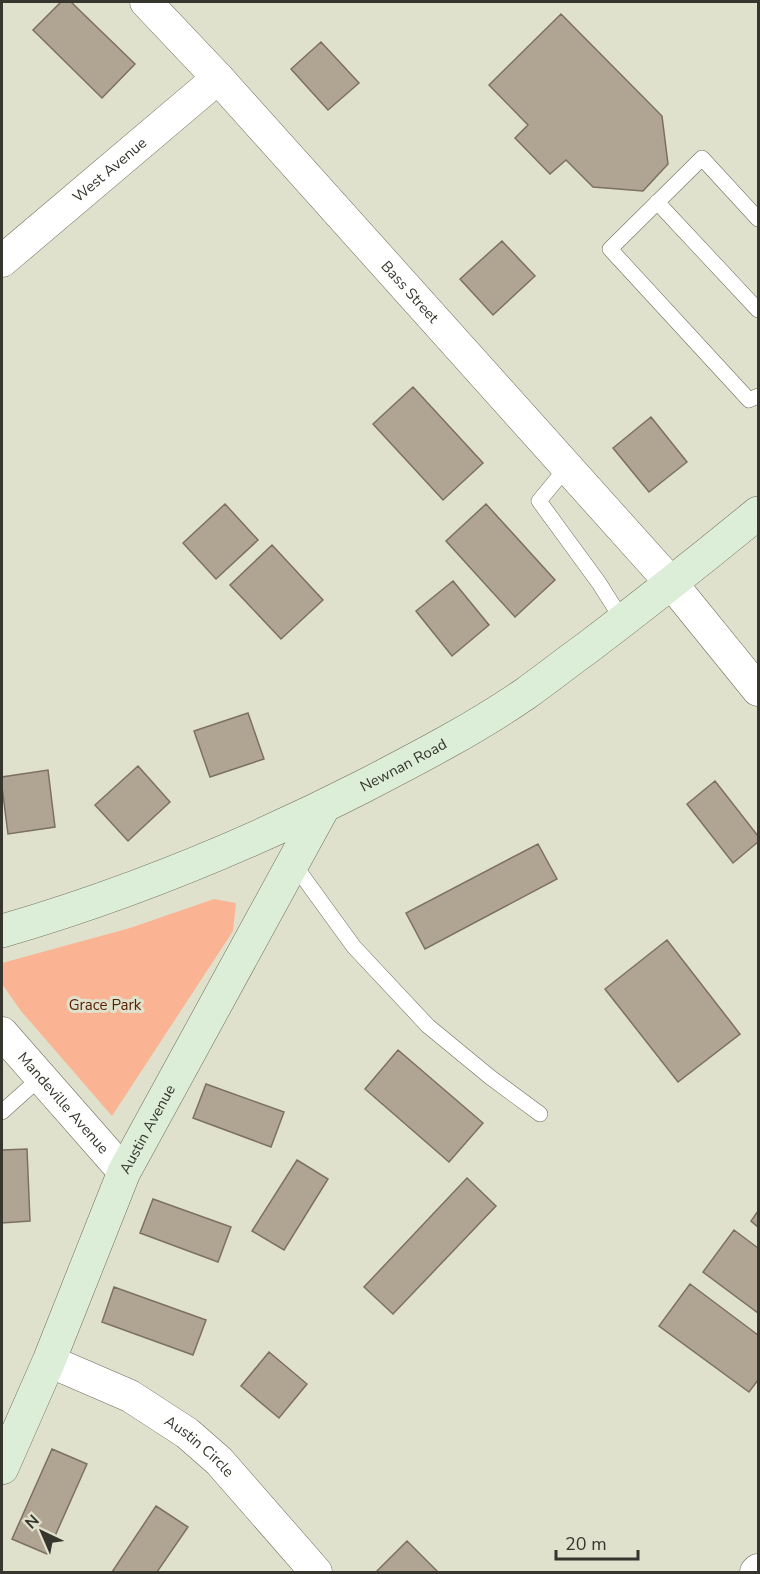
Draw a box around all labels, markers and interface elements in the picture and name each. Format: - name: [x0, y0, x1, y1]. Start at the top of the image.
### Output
- street label: West Avenue: [68, 133, 151, 207]
- street label: Bass Street: [377, 256, 444, 328]
- street label: Newnan Road: [357, 734, 450, 796]
- park label: Grace Park: [69, 995, 142, 1015]
- street label: Mandeville Avenue: [13, 1048, 113, 1158]
- street label: Austin Avenue: [115, 1081, 180, 1177]
- street label: Austin Circle: [160, 1411, 239, 1481]
- north arrow: [12, 1502, 72, 1562]
- text: N: [20, 1510, 44, 1534]
- scale bar: [556, 1523, 638, 1561]
- text: 20 m: [565, 1532, 607, 1556]

